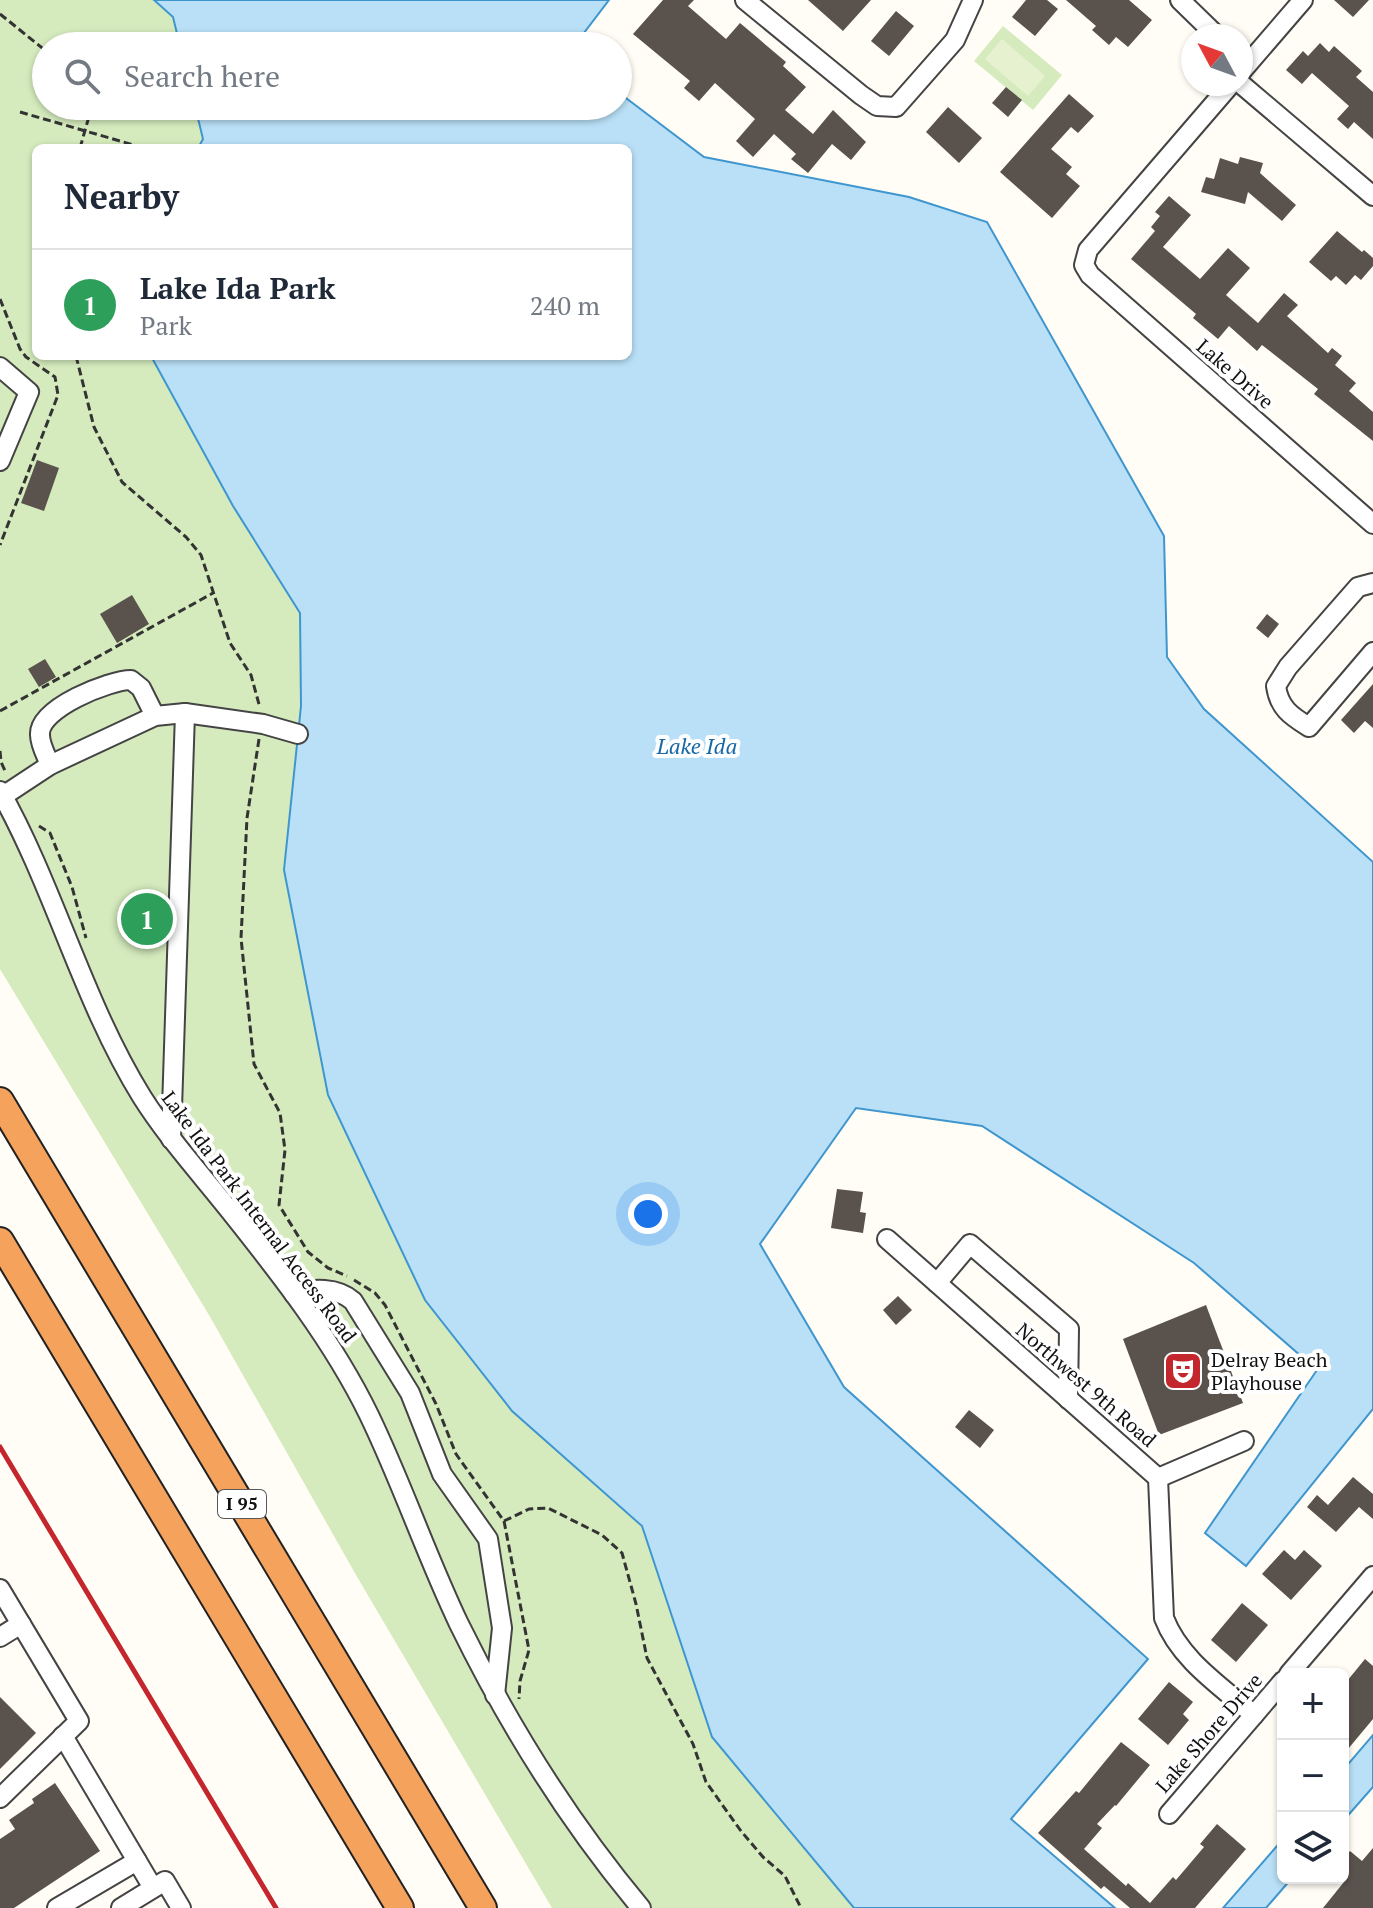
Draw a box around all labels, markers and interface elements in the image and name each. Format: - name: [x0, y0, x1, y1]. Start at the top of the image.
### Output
- north arrow: [1181, 24, 1253, 96]
- search box: [32, 32, 632, 120]
- icon: search: [60, 54, 104, 98]
- text: Search here: [124, 56, 280, 96]
- text: Nearby: [64, 174, 179, 219]
- text: Lake Ida Park: [140, 268, 336, 308]
- text: 1: [83, 288, 97, 322]
- text: 240 m: [530, 288, 600, 322]
- text: Park: [140, 308, 192, 342]
- street label: Lake Drive: [1191, 333, 1280, 415]
- water label: Lake Ida: [656, 731, 737, 760]
- pin: 1: [121, 889, 173, 949]
- street label: Lake Ida Park Internal Access Road: [156, 1085, 363, 1348]
- your location: [628, 1194, 668, 1234]
- street label: Northwest 9th Road: [1011, 1316, 1162, 1453]
- place label: Delray Beach Playhouse: [1211, 1346, 1328, 1396]
- theatre icon: Delray Beach Playhouse: [1162, 1350, 1204, 1392]
- road number: I 95: [218, 1490, 266, 1518]
- street label: Lake Shore Drive: [1149, 1667, 1268, 1798]
- map controls: [1277, 1668, 1349, 1884]
- button: +: [1277, 1668, 1349, 1740]
- button: −: [1277, 1740, 1349, 1812]
- button: layers: [1277, 1812, 1349, 1884]

